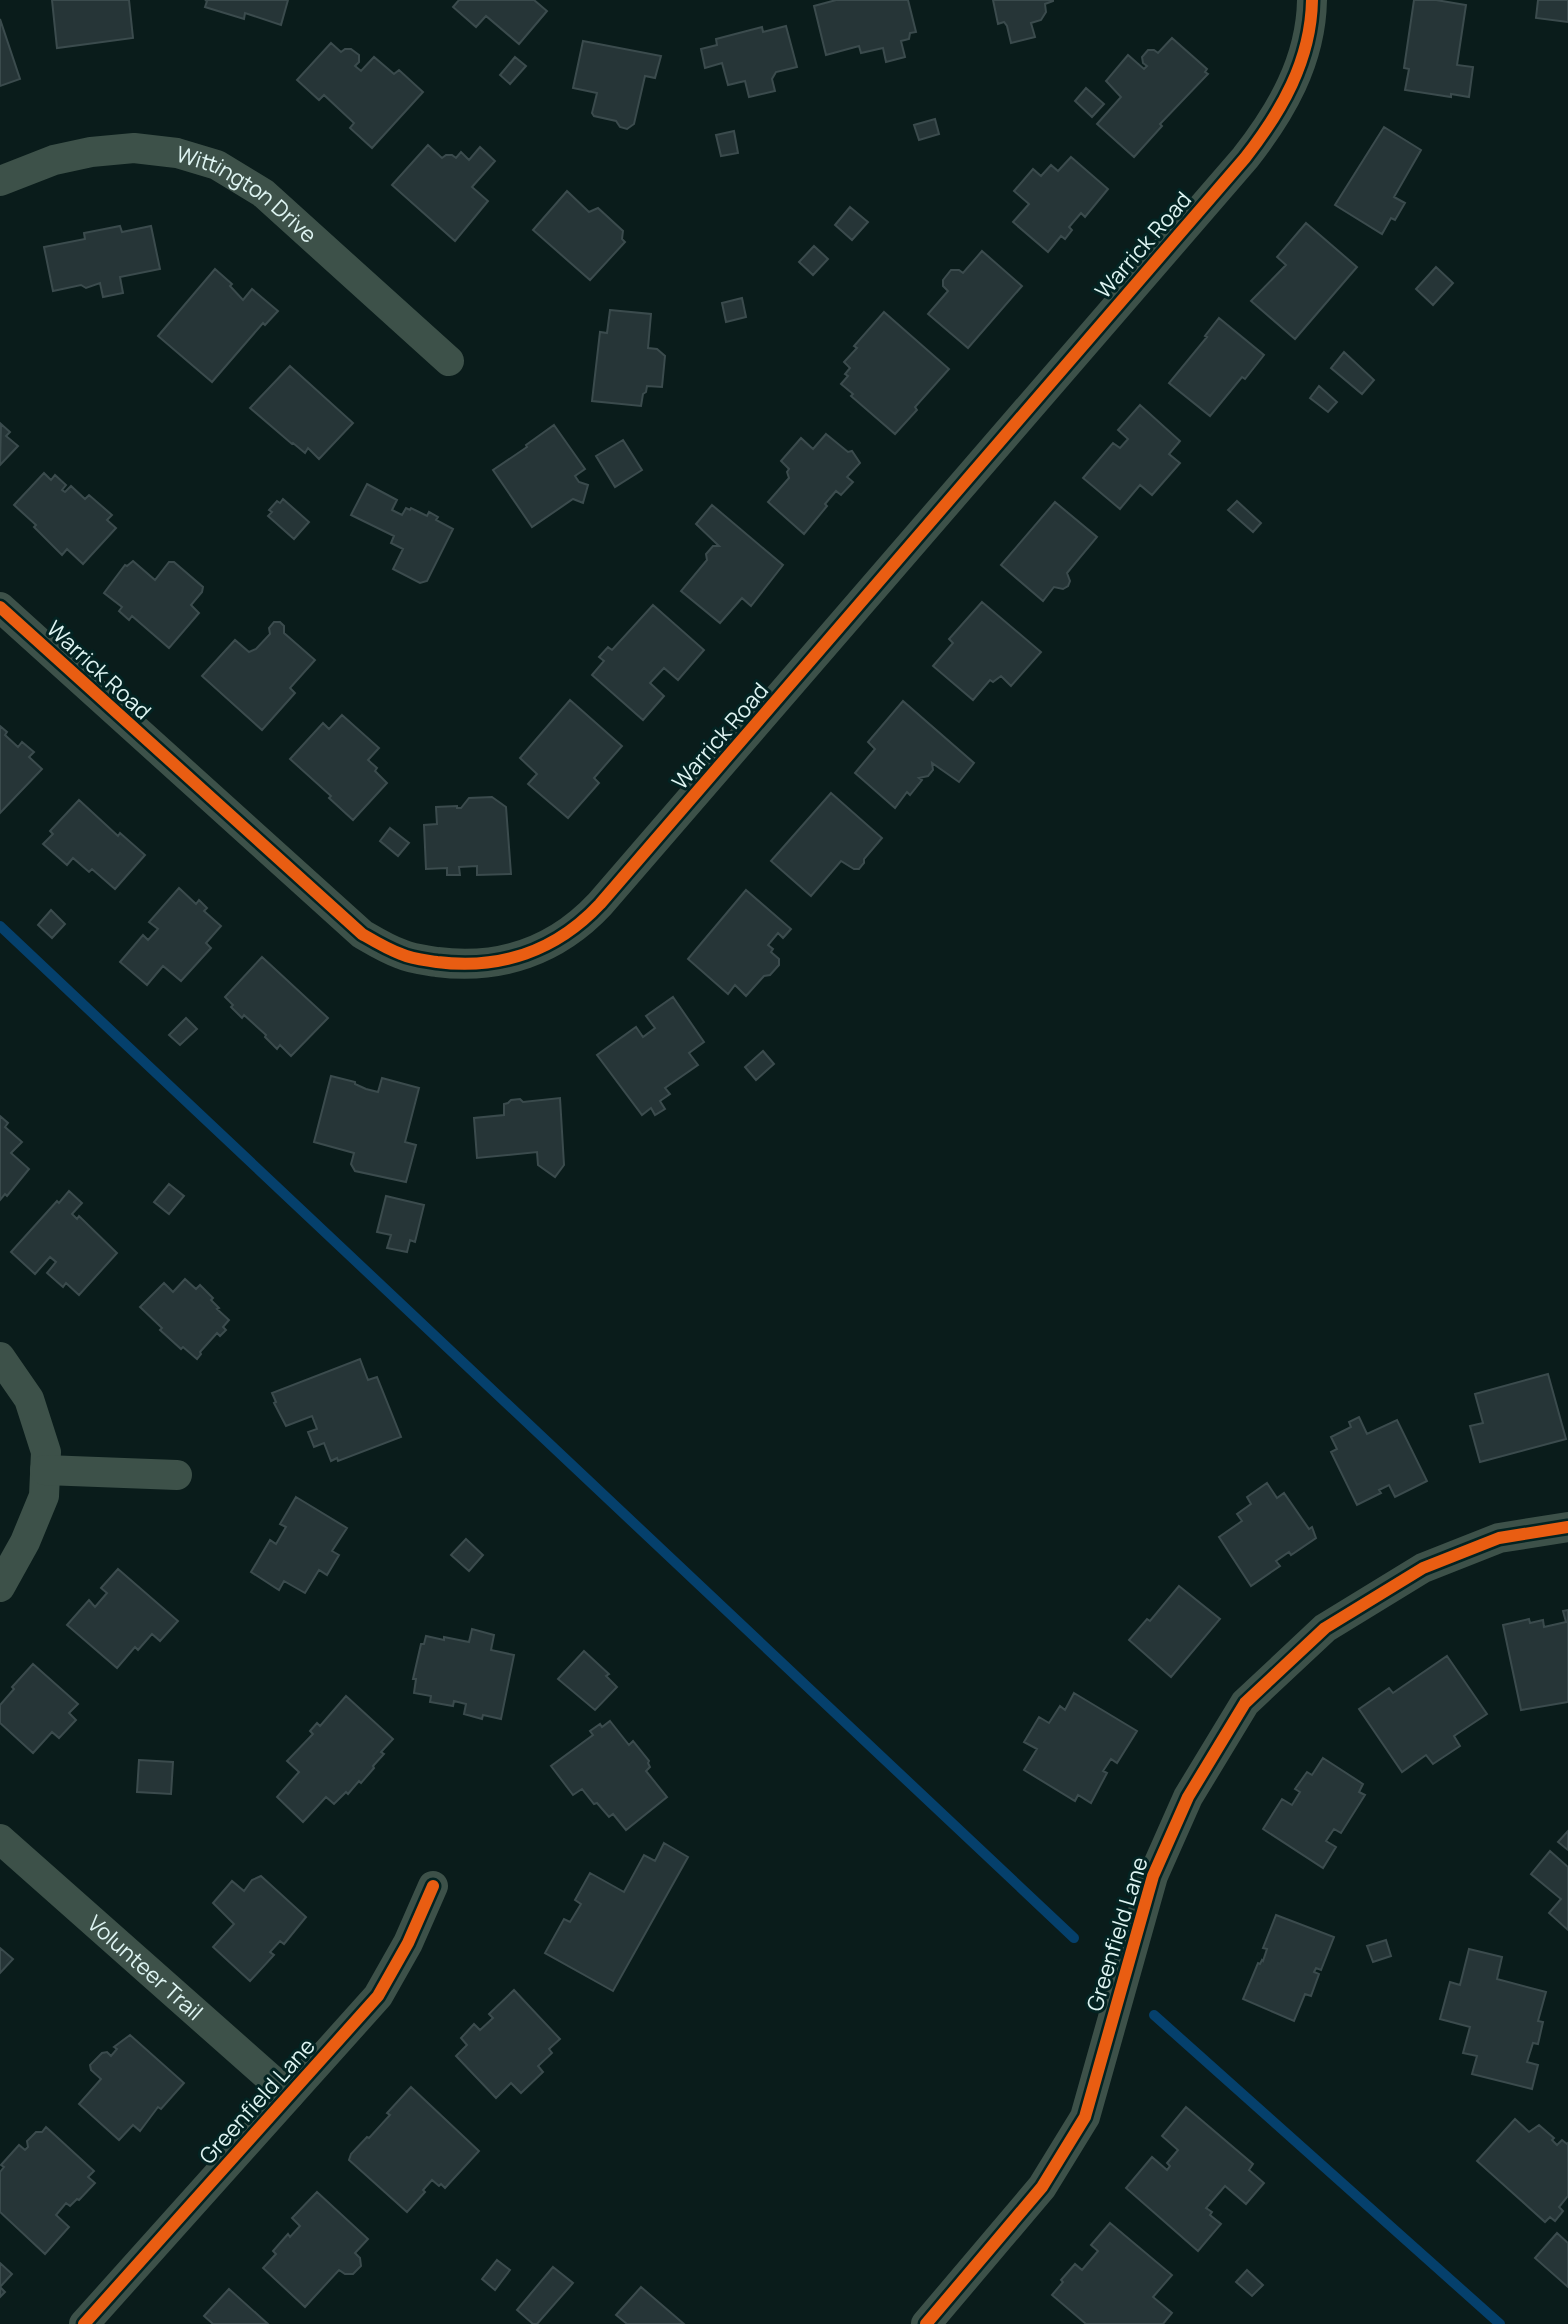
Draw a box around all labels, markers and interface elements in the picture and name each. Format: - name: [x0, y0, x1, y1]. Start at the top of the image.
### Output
- street label: Wittington Drive: [173, 139, 323, 250]
- street label: Warrick Road: [1088, 185, 1198, 305]
- street label: Warrick Road: [40, 614, 158, 726]
- street label: Warrick Road: [665, 676, 775, 796]
- street label: Greenfield Lane: [1079, 1853, 1155, 2015]
- street label: Volunteer Trail: [81, 1908, 209, 2027]
- street label: Greenfield Lane: [192, 2032, 322, 2170]

